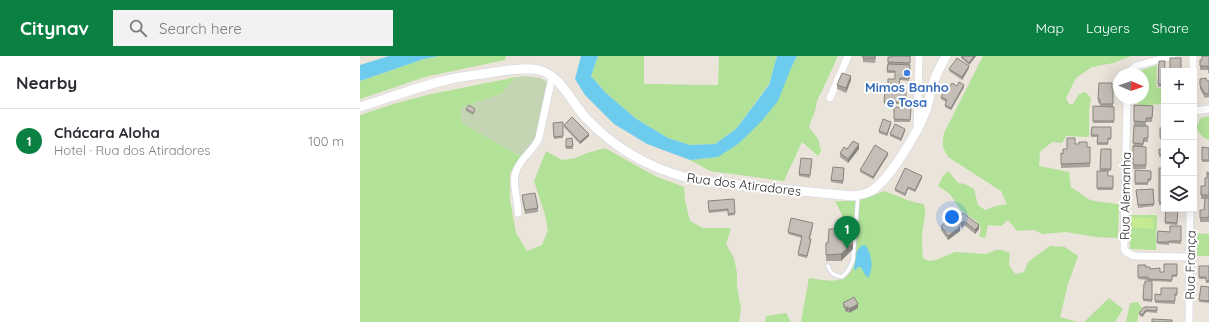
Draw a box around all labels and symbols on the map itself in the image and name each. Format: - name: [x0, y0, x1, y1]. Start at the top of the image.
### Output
- marker: Mimos Banho e Tosa: [902, 68, 912, 78]
- north arrow: [1113, 68, 1149, 104]
- place label: Mimos Banho e Tosa: [865, 79, 949, 110]
- street label: Rua Alemanha: [1116, 152, 1134, 240]
- street label: Rua dos Atiradores: [686, 169, 802, 199]
- your location: [942, 207, 962, 227]
- pin: 1: [834, 216, 860, 249]
- street label: Rua França: [1181, 230, 1199, 300]

